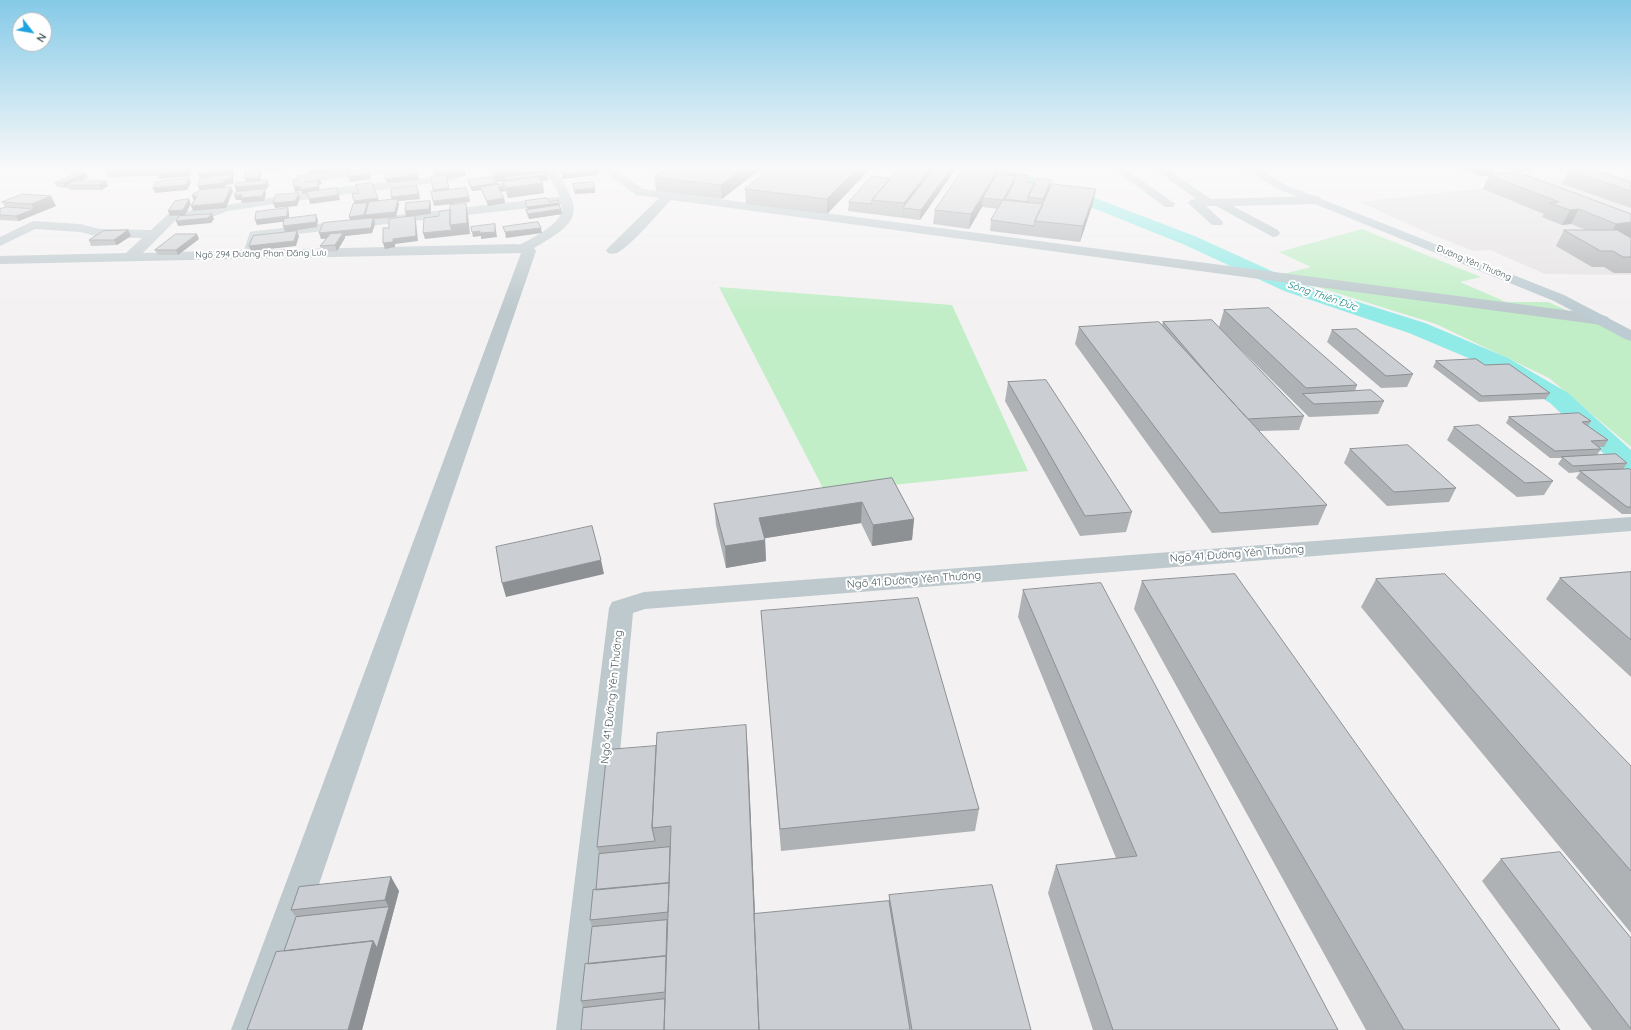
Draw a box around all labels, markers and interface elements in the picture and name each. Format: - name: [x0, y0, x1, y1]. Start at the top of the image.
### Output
- north arrow: [12, 12, 52, 52]
- text: N: [33, 31, 50, 45]
- street label: Đường Yên Thường: [1435, 243, 1513, 283]
- street label: Ngõ 294 Đường Phan Đăng Lưu: [195, 247, 327, 261]
- water label: Sông Thiên Đức: [1286, 279, 1358, 313]
- street label: Ngõ 41 Đường Yên Thường: [1169, 543, 1305, 565]
- street label: Ngõ 41 Đường Yên Thường: [846, 569, 982, 591]
- street label: Ngõ 41 Đường Yên Thường: [598, 629, 626, 765]

